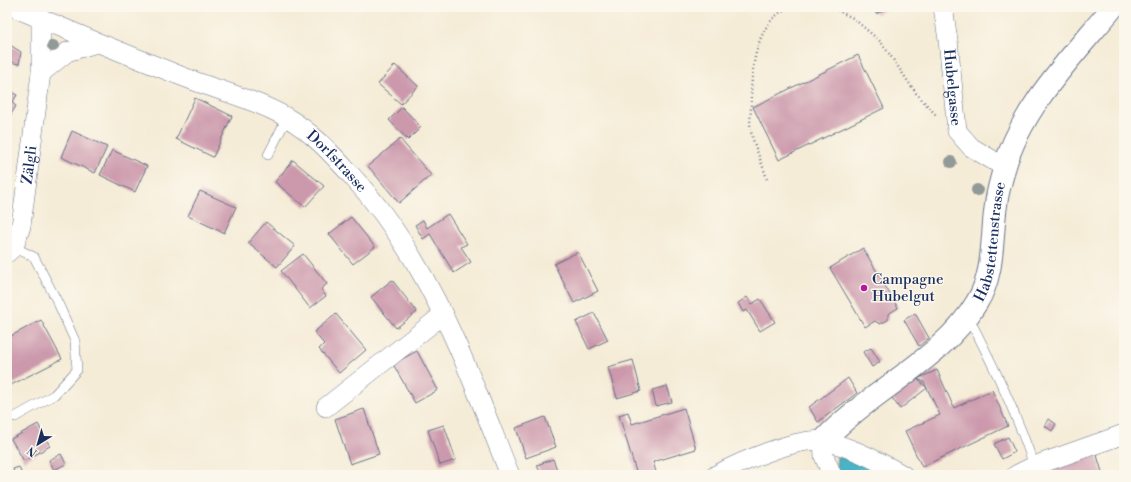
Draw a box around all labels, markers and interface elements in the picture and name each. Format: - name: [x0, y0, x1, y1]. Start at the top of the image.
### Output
- street label: Hubelgasse: [939, 48, 965, 127]
- street label: Dorfstrasse: [302, 126, 371, 196]
- street label: Zälgli: [18, 144, 41, 186]
- street label: Habstettenstrasse: [970, 180, 1010, 305]
- place label: Campagne Hubelgut: [872, 270, 944, 306]
- marker: Campagne Hubelgut: [859, 283, 869, 293]
- north arrow: [18, 424, 58, 464]
- text: N: [25, 443, 40, 459]

